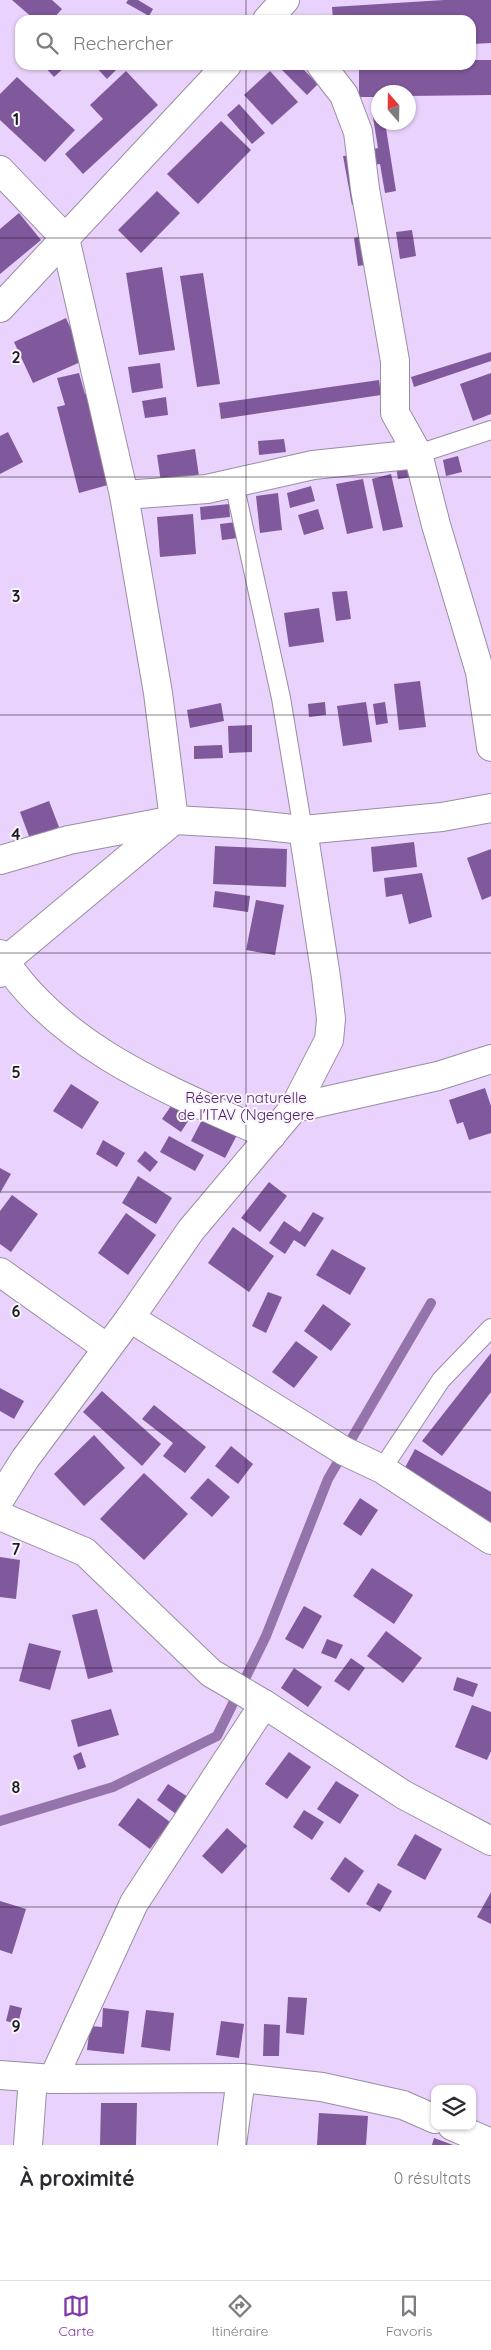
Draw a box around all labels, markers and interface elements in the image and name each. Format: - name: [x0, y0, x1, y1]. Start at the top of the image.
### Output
- search box: [15, 15, 476, 70]
- icon: search: [33, 29, 61, 57]
- text: Rechercher: [73, 31, 173, 55]
- north arrow: [371, 85, 416, 130]
- text: 1: [13, 109, 19, 129]
- text: 2: [11, 347, 21, 367]
- text: 3: [12, 586, 20, 606]
- text: 4: [11, 824, 21, 844]
- text: 5: [11, 1062, 21, 1082]
- park label: Réserve naturelle de l'ITAV (Ngengere: [178, 1088, 314, 1124]
- text: 6: [12, 1301, 21, 1321]
- text: 7: [12, 1539, 21, 1559]
- text: 8: [12, 1777, 21, 1797]
- text: 9: [11, 2016, 21, 2036]
- map controls: [431, 2085, 476, 2130]
- button: layers: [431, 2085, 476, 2130]
- text: À proximité: [20, 2165, 135, 2191]
- text: 0 résultats: [394, 2168, 471, 2188]
- tab: Carte: [59, 2292, 94, 2340]
- tab: Itinéraire: [211, 2292, 268, 2340]
- tab: Favoris: [386, 2292, 432, 2340]

